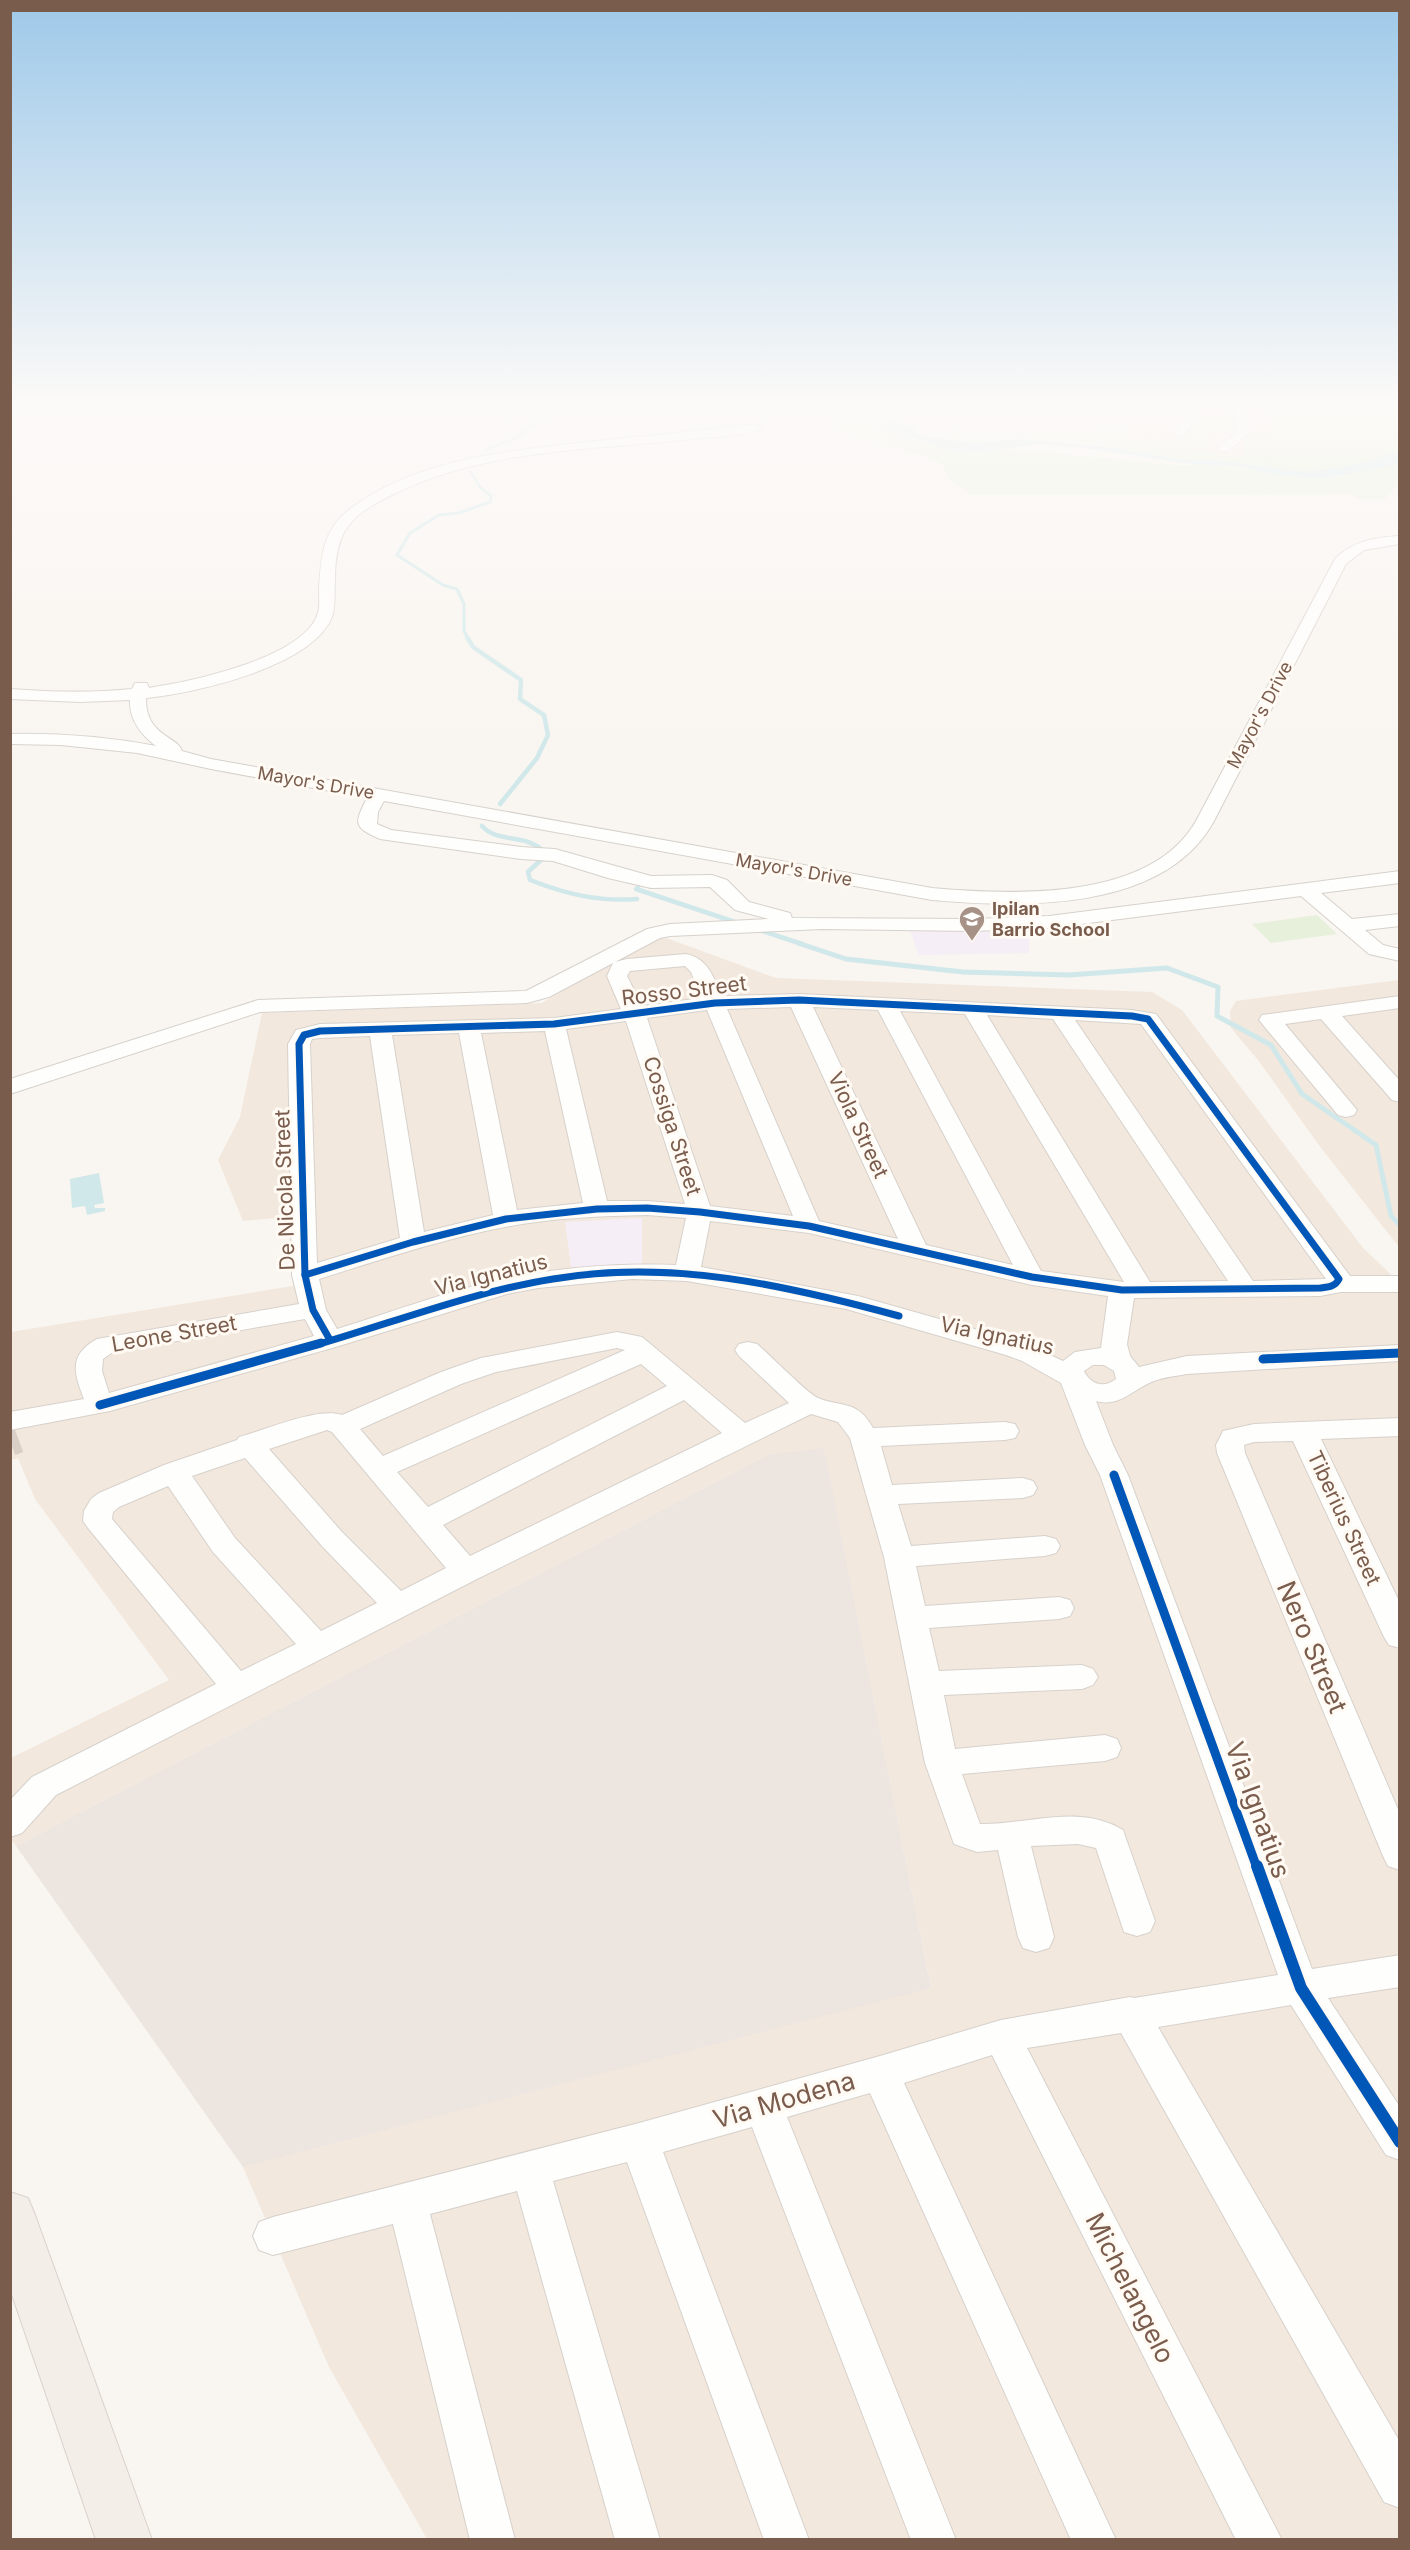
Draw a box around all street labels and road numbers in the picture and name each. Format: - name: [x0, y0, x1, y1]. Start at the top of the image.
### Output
- street label: Mayor's Drive: [1223, 658, 1297, 772]
- street label: Mayor's Drive: [256, 762, 376, 803]
- street label: Mayor's Drive: [734, 849, 854, 890]
- street label: Rosso Street: [620, 970, 748, 1011]
- street label: Cossiga Street: [638, 1053, 707, 1199]
- street label: Viola Street: [823, 1068, 894, 1182]
- street label: De Nicola Street: [269, 1109, 300, 1271]
- street label: Via Ignatius: [432, 1248, 550, 1301]
- street label: Leone Street: [109, 1310, 239, 1357]
- street label: Via Ignatius: [938, 1311, 1056, 1360]
- street label: Tiberius Street: [1302, 1446, 1387, 1589]
- street label: Nero Street: [1271, 1576, 1354, 1717]
- street label: Via Ignatius: [1219, 1737, 1297, 1882]
- street label: Via Modena: [709, 2064, 858, 2135]
- street label: Michelangelo: [1079, 2207, 1182, 2368]

